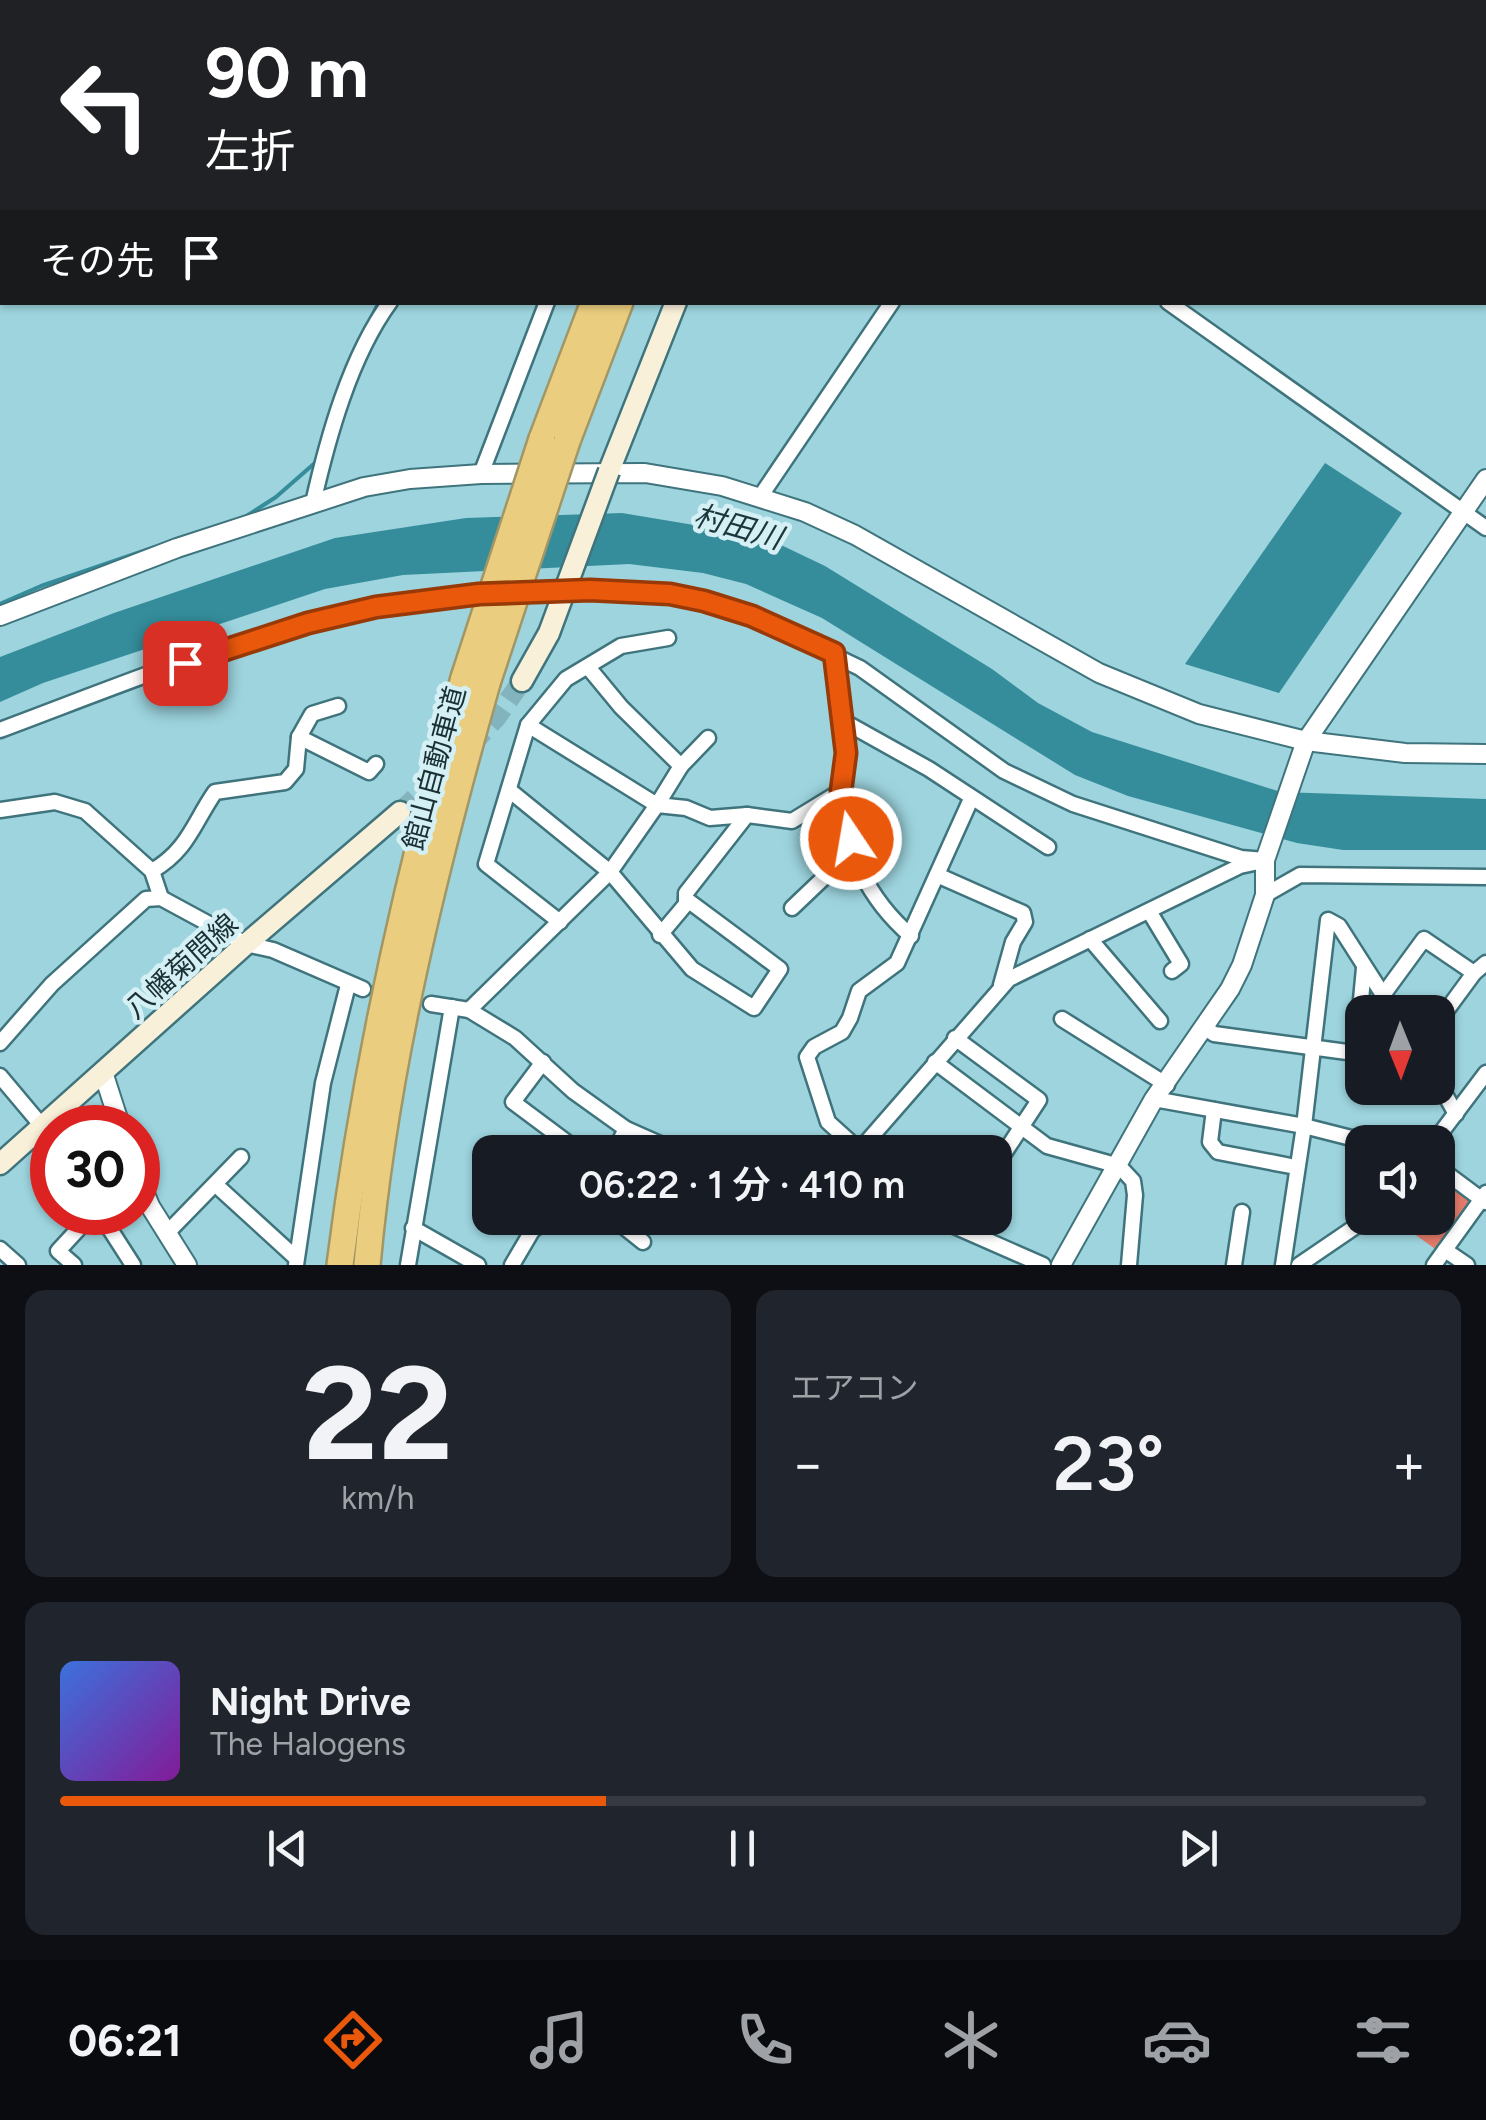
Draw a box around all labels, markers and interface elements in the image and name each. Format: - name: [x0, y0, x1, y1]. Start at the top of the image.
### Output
- text: 90 m: [205, 30, 369, 115]
- icon: left: [40, 40, 170, 170]
- text: 左折: [205, 124, 295, 178]
- icon: arrive: [174, 230, 229, 285]
- text: その先: [40, 238, 154, 284]
- water label: 村田川: [690, 496, 789, 558]
- pin: [143, 621, 228, 706]
- icon: arrive: [158, 636, 213, 691]
- street label: 館山自動車道: [396, 682, 472, 854]
- position arrow: [799, 787, 903, 891]
- street label: 八幡菊間線: [118, 907, 244, 1025]
- north arrow: [1345, 995, 1455, 1105]
- map controls: [1345, 995, 1455, 1235]
- speed limit sign: 30: [30, 1105, 160, 1235]
- button: sound: [1345, 1125, 1455, 1235]
- text: 06:22 · 1 分 · 410 m: [579, 1162, 905, 1208]
- text: 22: [302, 1336, 453, 1492]
- text: エアコン: [791, 1369, 919, 1407]
- text: 23°: [1052, 1419, 1164, 1509]
- text: −: [791, 1431, 825, 1497]
- text: +: [1392, 1431, 1426, 1497]
- text: km/h: [341, 1479, 414, 1517]
- text: Night Drive: [210, 1679, 411, 1725]
- text: The Halogens: [210, 1725, 406, 1763]
- icon: previous: [260, 1821, 315, 1876]
- icon: pause: [715, 1821, 770, 1876]
- icon: next: [1171, 1821, 1226, 1876]
- icon: directions: [318, 2005, 388, 2075]
- icon: music: [524, 2005, 594, 2075]
- icon: phone: [730, 2005, 800, 2075]
- icon: climate: [936, 2005, 1006, 2075]
- icon: car: [1142, 2005, 1212, 2075]
- icon: filters: [1348, 2005, 1418, 2075]
- text: 06:21: [68, 2013, 182, 2067]

